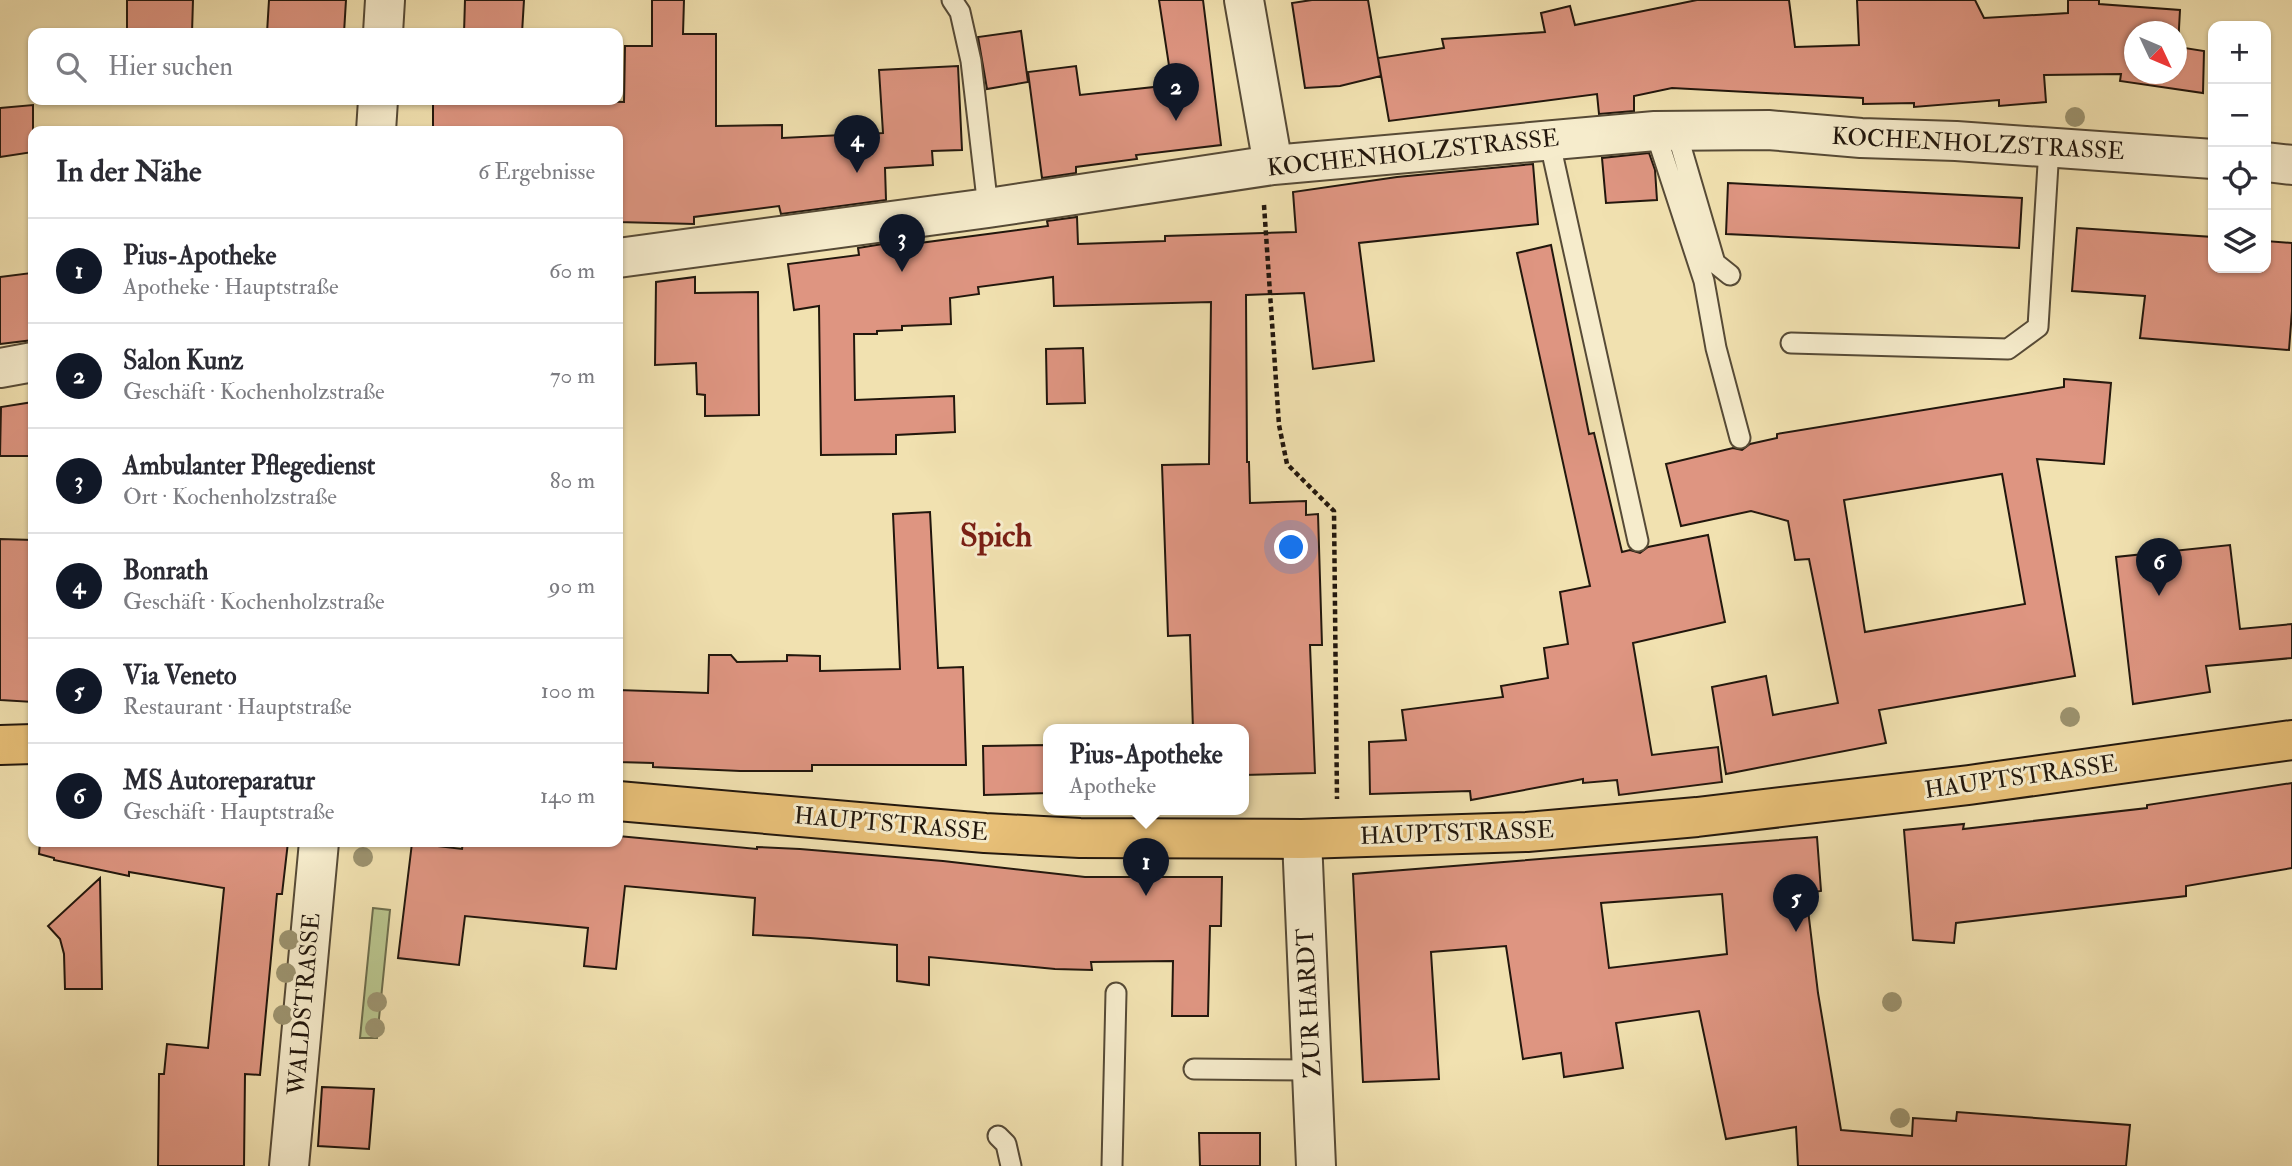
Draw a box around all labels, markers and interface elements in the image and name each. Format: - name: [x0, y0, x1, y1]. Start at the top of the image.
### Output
- north arrow: [2124, 21, 2187, 84]
- map controls: [2208, 21, 2271, 273]
- button: +: [2208, 21, 2271, 84]
- search box: [28, 28, 623, 105]
- icon: search: [52, 48, 90, 86]
- text: Hier suchen: [108, 51, 233, 83]
- pin: 2: [1153, 63, 1199, 121]
- button: −: [2208, 84, 2271, 147]
- pin: 4: [834, 115, 880, 173]
- street label: KOCHENHOLZSTRASSE: [1831, 121, 2125, 167]
- street label: KOCHENHOLZSTRASSE: [1266, 122, 1560, 184]
- button: locate: [2208, 147, 2271, 210]
- text: In der Nähe: [56, 153, 201, 190]
- text: 6 Ergebnisse: [478, 157, 595, 186]
- button: layers: [2208, 210, 2271, 273]
- pin: 3: [879, 214, 925, 272]
- text: Pius-Apotheke: [123, 240, 276, 272]
- text: 1: [75, 256, 83, 285]
- text: 60 m: [549, 256, 595, 285]
- text: Apotheke · Hauptstraße: [123, 272, 339, 301]
- text: Salon Kunz: [123, 345, 243, 377]
- text: 2: [73, 361, 85, 390]
- text: 70 m: [550, 361, 595, 390]
- text: Geschäft · Kochenholzstraße: [123, 377, 385, 406]
- text: Ambulanter Pflegedienst: [123, 450, 375, 482]
- text: 3: [75, 466, 83, 495]
- text: 80 m: [550, 466, 595, 495]
- text: Ort · Kochenholzstraße: [123, 482, 337, 511]
- district label: Spich: [960, 516, 1032, 556]
- your location: [1274, 530, 1308, 564]
- pin: 6: [2136, 538, 2182, 596]
- text: Bonrath: [123, 555, 208, 587]
- text: 4: [73, 571, 85, 600]
- text: 90 m: [549, 571, 595, 600]
- text: Geschäft · Kochenholzstraße: [123, 587, 385, 616]
- text: Via Veneto: [123, 660, 237, 692]
- text: 5: [74, 676, 84, 705]
- text: 100 m: [541, 676, 595, 705]
- text: Restaurant · Hauptstraße: [123, 692, 352, 721]
- popup: [1043, 724, 1249, 815]
- text: Pius-Apotheke: [1069, 739, 1223, 771]
- street label: HAUPTSTRASSE: [1923, 748, 2119, 806]
- text: MS Autoreparatur: [123, 765, 315, 797]
- text: Apotheke: [1069, 771, 1156, 800]
- text: 6: [73, 781, 85, 810]
- text: 140 m: [540, 781, 595, 810]
- text: Geschäft · Hauptstraße: [123, 797, 334, 826]
- street label: HAUPTSTRASSE: [793, 800, 989, 848]
- street label: HAUPTSTRASSE: [1359, 814, 1555, 852]
- pin: 1: [1123, 838, 1169, 896]
- pin: 5: [1773, 874, 1819, 932]
- street label: WALDSTRASSE: [281, 912, 327, 1097]
- street label: ZUR HARDT: [1290, 927, 1328, 1079]

